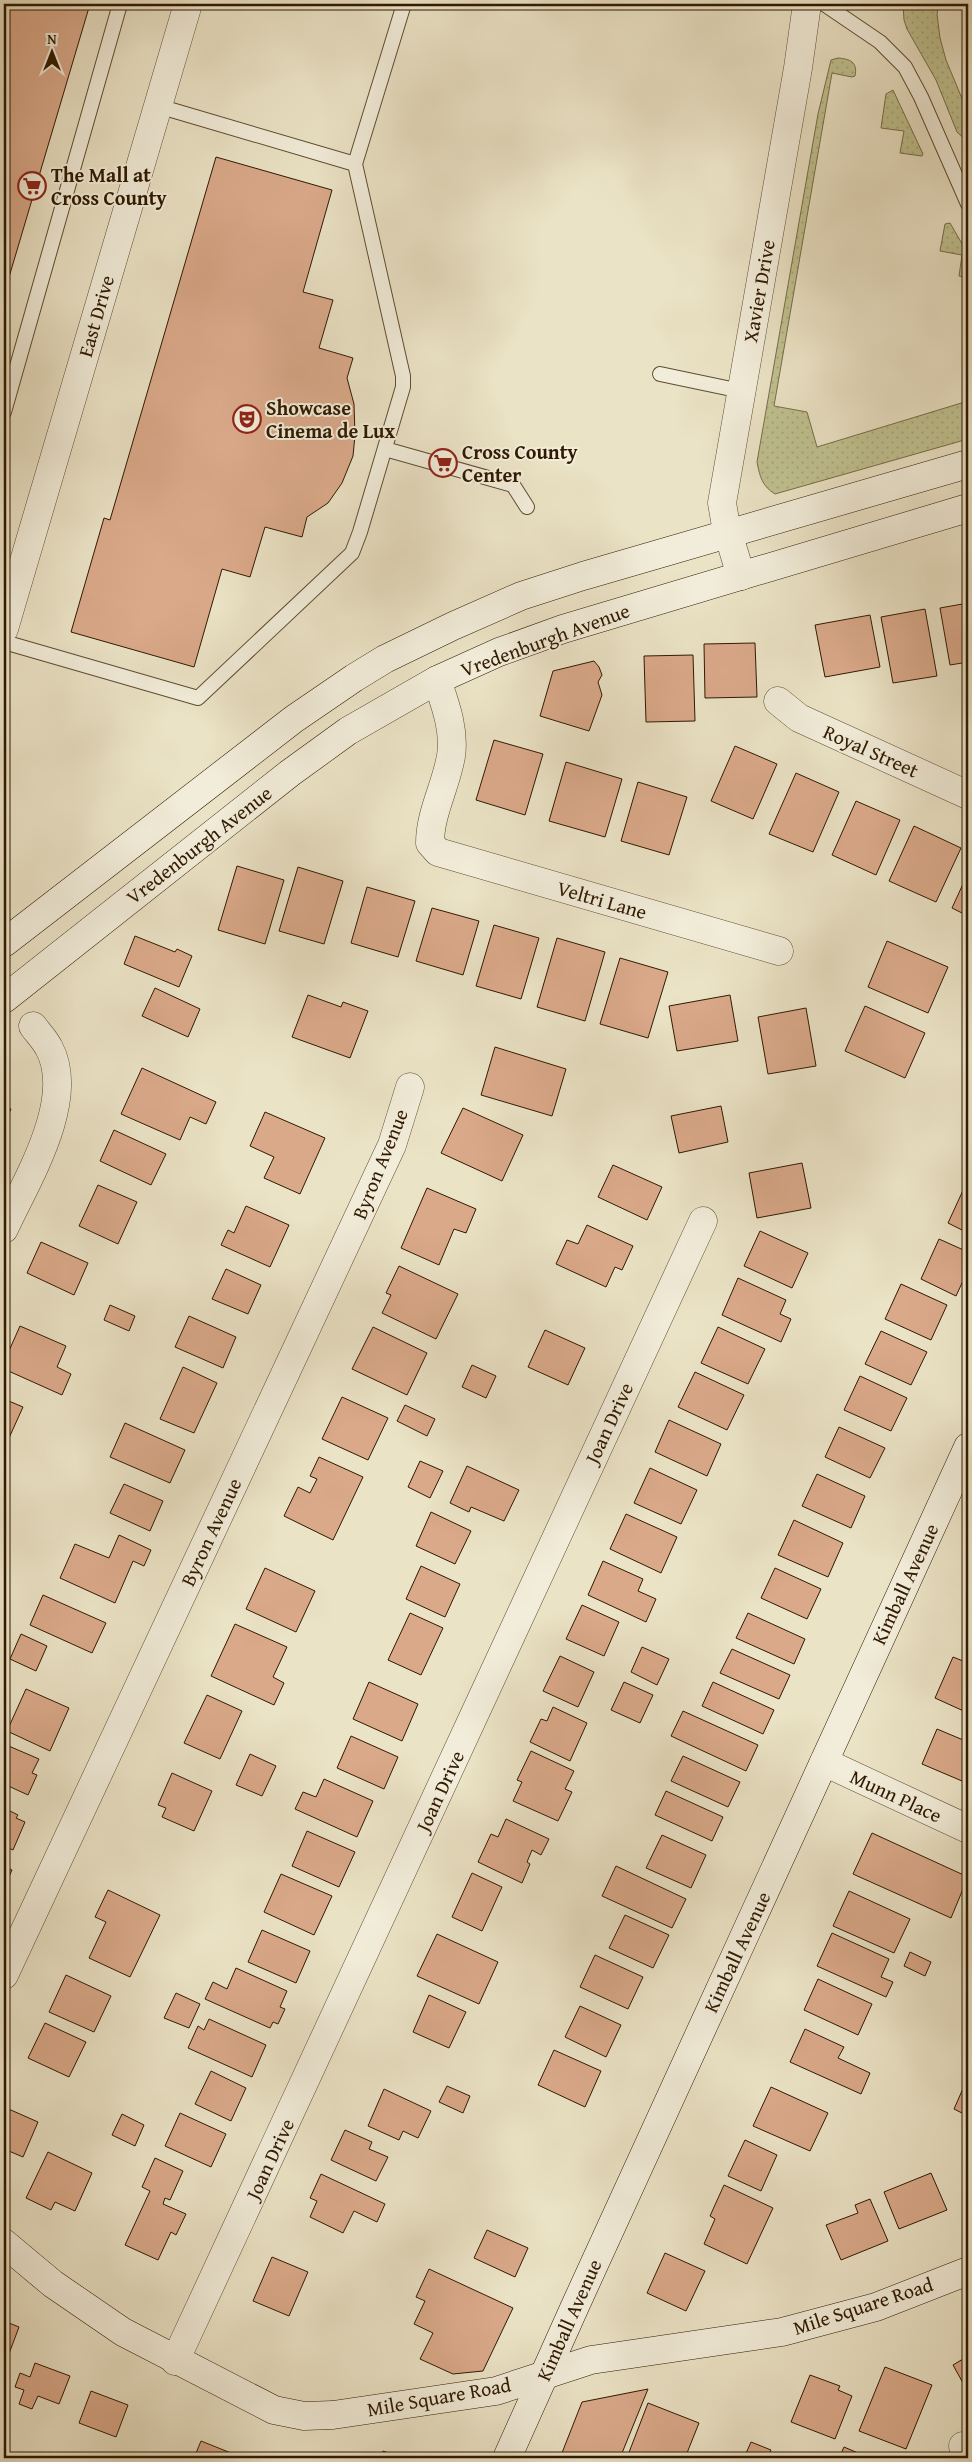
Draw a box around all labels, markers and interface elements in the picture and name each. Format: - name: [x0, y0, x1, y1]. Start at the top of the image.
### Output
- north arrow: [28, 28, 78, 78]
- text: N: [47, 29, 57, 49]
- place label: The Mall at Cross County: [51, 160, 167, 212]
- supermarket icon: The Mall at Cross County: [17, 171, 47, 201]
- street label: Xavier Drive: [735, 237, 782, 345]
- street label: East Drive: [70, 272, 121, 360]
- place label: Showcase Cinema de Lux: [266, 393, 396, 445]
- theatre icon: Showcase Cinema de Lux: [232, 404, 262, 434]
- place label: Cross County Center: [462, 437, 578, 489]
- supermarket icon: Cross County Center: [428, 448, 458, 478]
- street label: Vredenburgh Avenue: [456, 595, 634, 684]
- street label: Royal Street: [819, 717, 923, 784]
- street label: Vredenburgh Avenue: [120, 778, 278, 911]
- street label: Veltri Lane: [554, 873, 650, 926]
- street label: Byron Avenue: [344, 1104, 415, 1223]
- street label: Joan Drive: [576, 1377, 640, 1471]
- street label: Byron Avenue: [173, 1473, 248, 1591]
- street label: Kimball Avenue: [864, 1518, 945, 1649]
- street label: Joan Drive: [407, 1745, 471, 1839]
- street label: Munn Place: [846, 1762, 947, 1829]
- street label: Kimball Avenue: [696, 1886, 777, 2017]
- street label: Joan Drive: [237, 2113, 301, 2207]
- street label: Kimball Avenue: [529, 2254, 608, 2385]
- street label: Mile Square Road: [789, 2269, 937, 2342]
- street label: Mile Square Road: [365, 2370, 513, 2423]

